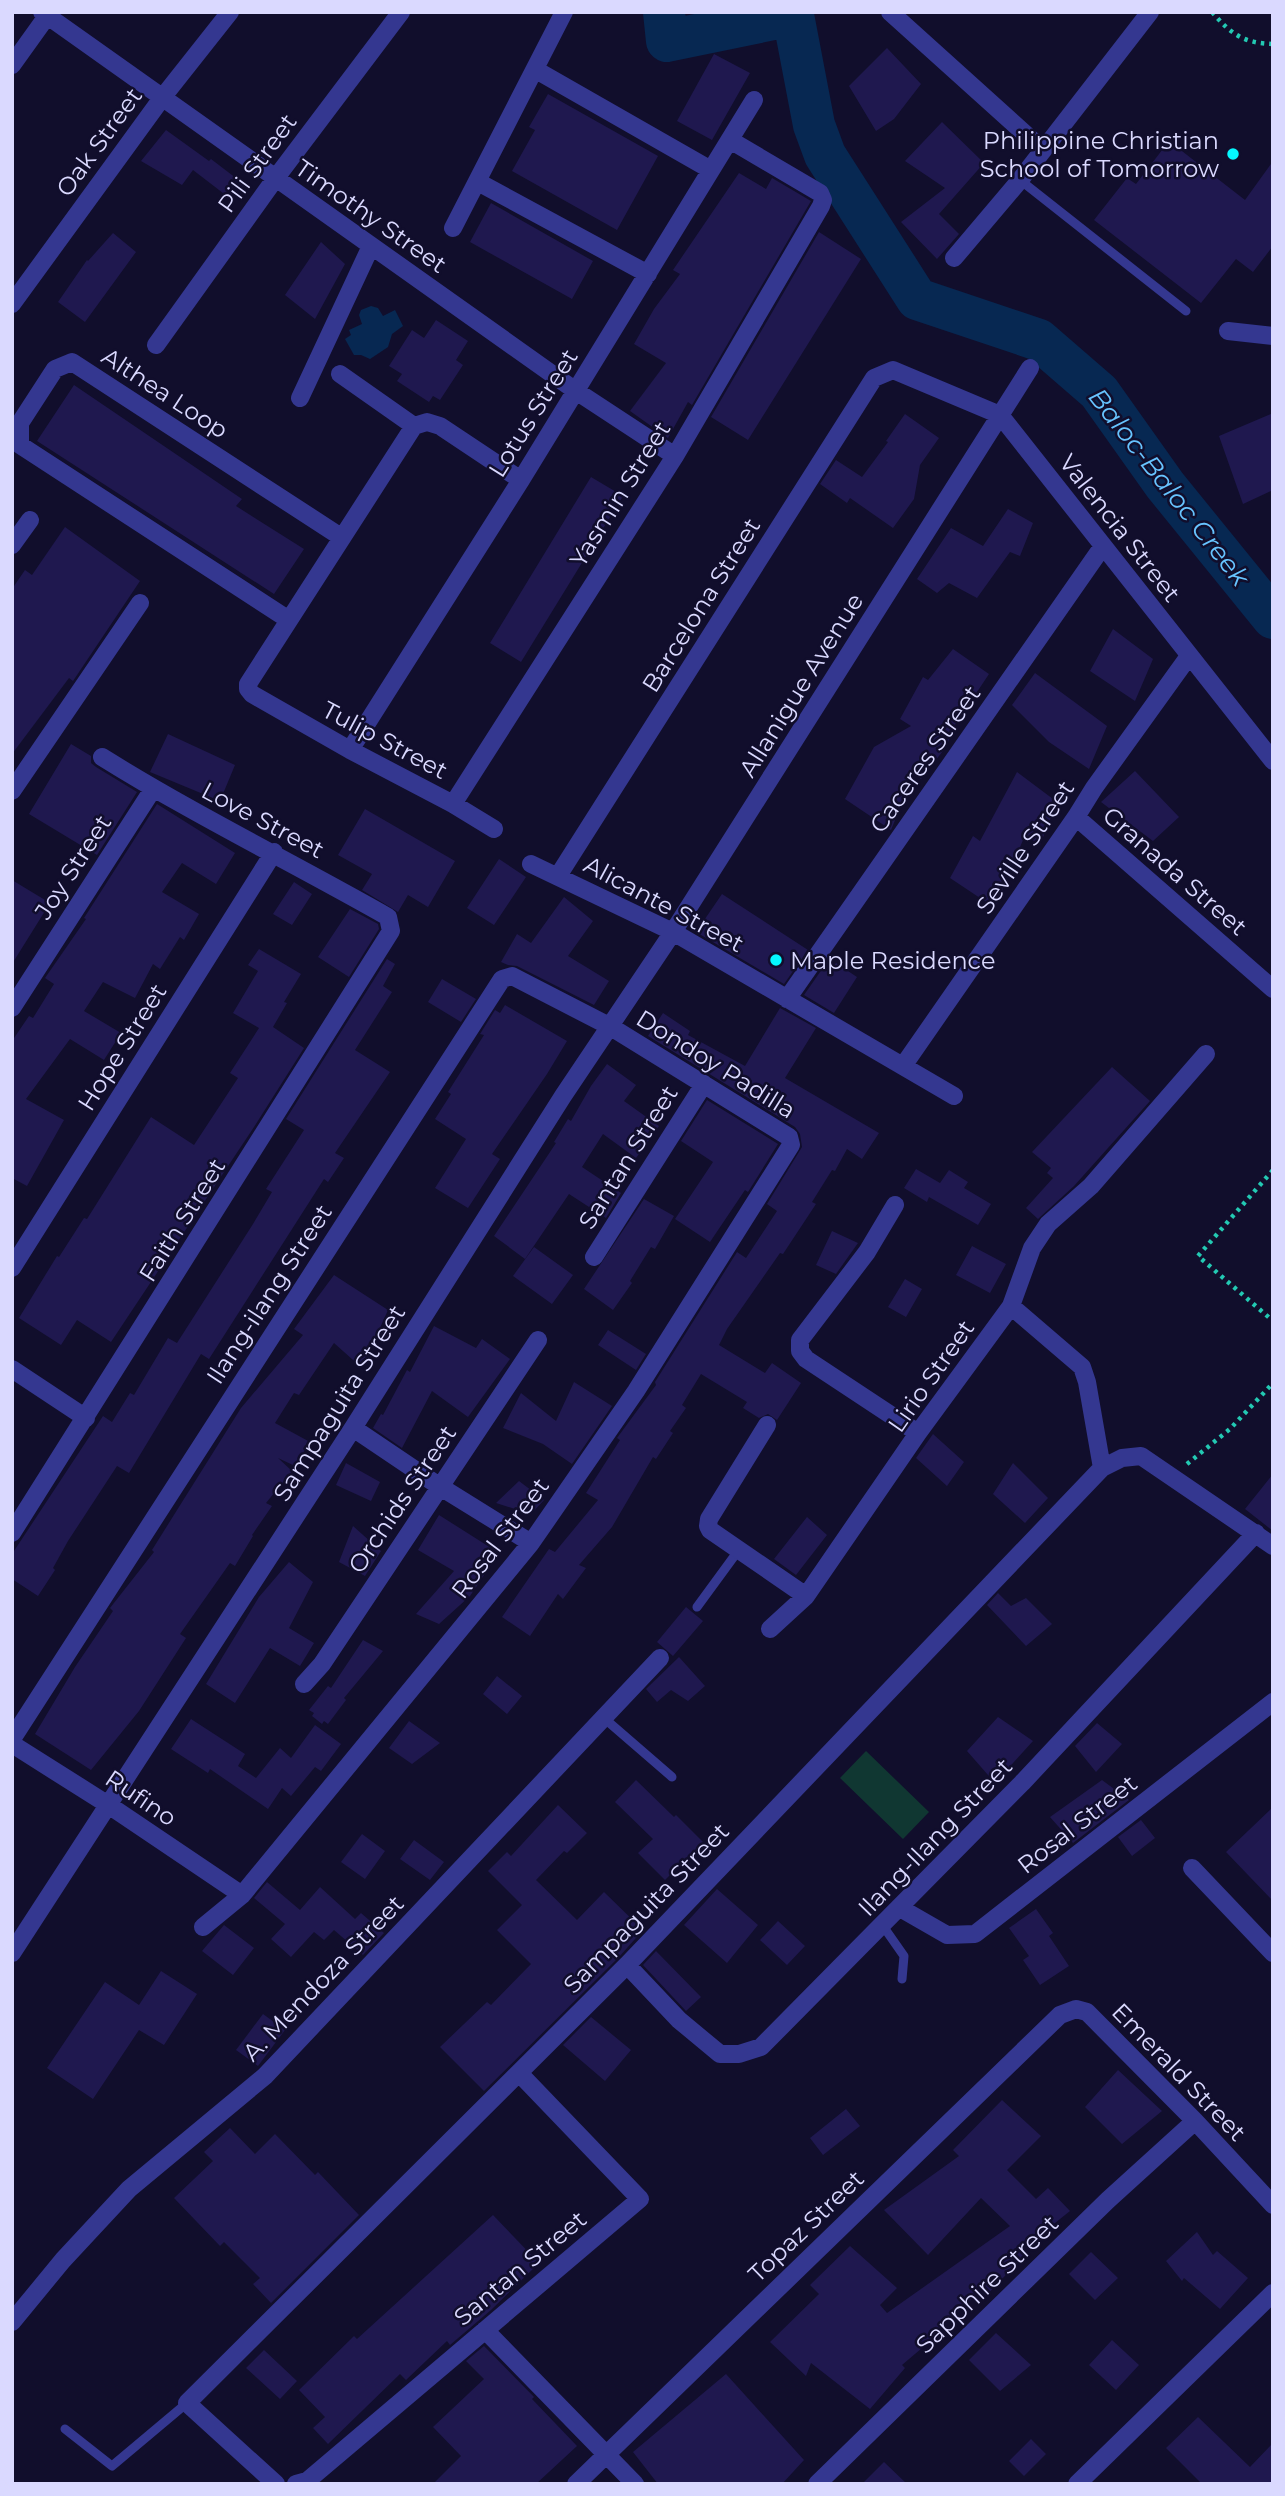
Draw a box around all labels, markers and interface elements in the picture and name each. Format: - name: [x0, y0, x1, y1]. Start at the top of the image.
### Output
- street label: Oak Street: [50, 82, 148, 202]
- street label: Pili Street: [211, 108, 303, 218]
- place label: Philippine Christian School of Tomorrow: [980, 126, 1219, 183]
- marker: Philippine Christian School of Tomorrow: [1225, 146, 1241, 162]
- street label: Timothy Street: [290, 153, 452, 279]
- street label: Althea Loop: [97, 342, 233, 444]
- street label: Lotus Street: [482, 343, 584, 482]
- water label: Baloc-Baloc Creek: [1082, 382, 1257, 594]
- street label: Yasmin Street: [564, 415, 677, 572]
- street label: Valencia Street: [1053, 448, 1187, 608]
- street label: Barcelona Street: [636, 512, 766, 698]
- street label: Allanigue Avenue: [733, 588, 869, 782]
- street label: Caceres Street: [863, 680, 987, 838]
- street label: Tulip Street: [317, 695, 453, 785]
- street label: Seville Street: [970, 775, 1080, 919]
- street label: Love Street: [197, 776, 329, 865]
- street label: Granada Street: [1097, 801, 1253, 941]
- street label: Joy Street: [28, 809, 118, 925]
- street label: Alicante Street: [579, 850, 749, 958]
- place label: Maple Residence: [790, 946, 995, 975]
- marker: Maple Residence: [768, 952, 784, 968]
- street label: Hope Street: [71, 978, 173, 1116]
- street label: Dondoy Padilla: [631, 1003, 801, 1125]
- street label: Santan Street: [572, 1080, 684, 1234]
- street label: Faith Street: [133, 1153, 231, 1287]
- street label: Ilang-ilang Street: [200, 1199, 338, 1389]
- street label: Sampaguita Street: [267, 1299, 411, 1506]
- street label: Lirio Street: [882, 1314, 980, 1438]
- street label: Orchids Street: [342, 1419, 462, 1579]
- street label: Rosal Street: [445, 1472, 555, 1604]
- street label: Ilang-Ilang Street: [852, 1752, 1018, 1922]
- street label: Rufino: [100, 1764, 182, 1832]
- street label: Rosal Street: [1012, 1768, 1143, 1880]
- street label: Sampaguita Street: [557, 1817, 735, 1999]
- street label: A. Mendoza Street: [236, 1889, 410, 2067]
- street label: Emerald Street: [1106, 1997, 1252, 2147]
- street label: Topaz Street: [742, 2164, 870, 2288]
- street label: Santan Street: [448, 2204, 592, 2332]
- street label: Sapphire Street: [910, 2209, 1064, 2359]

